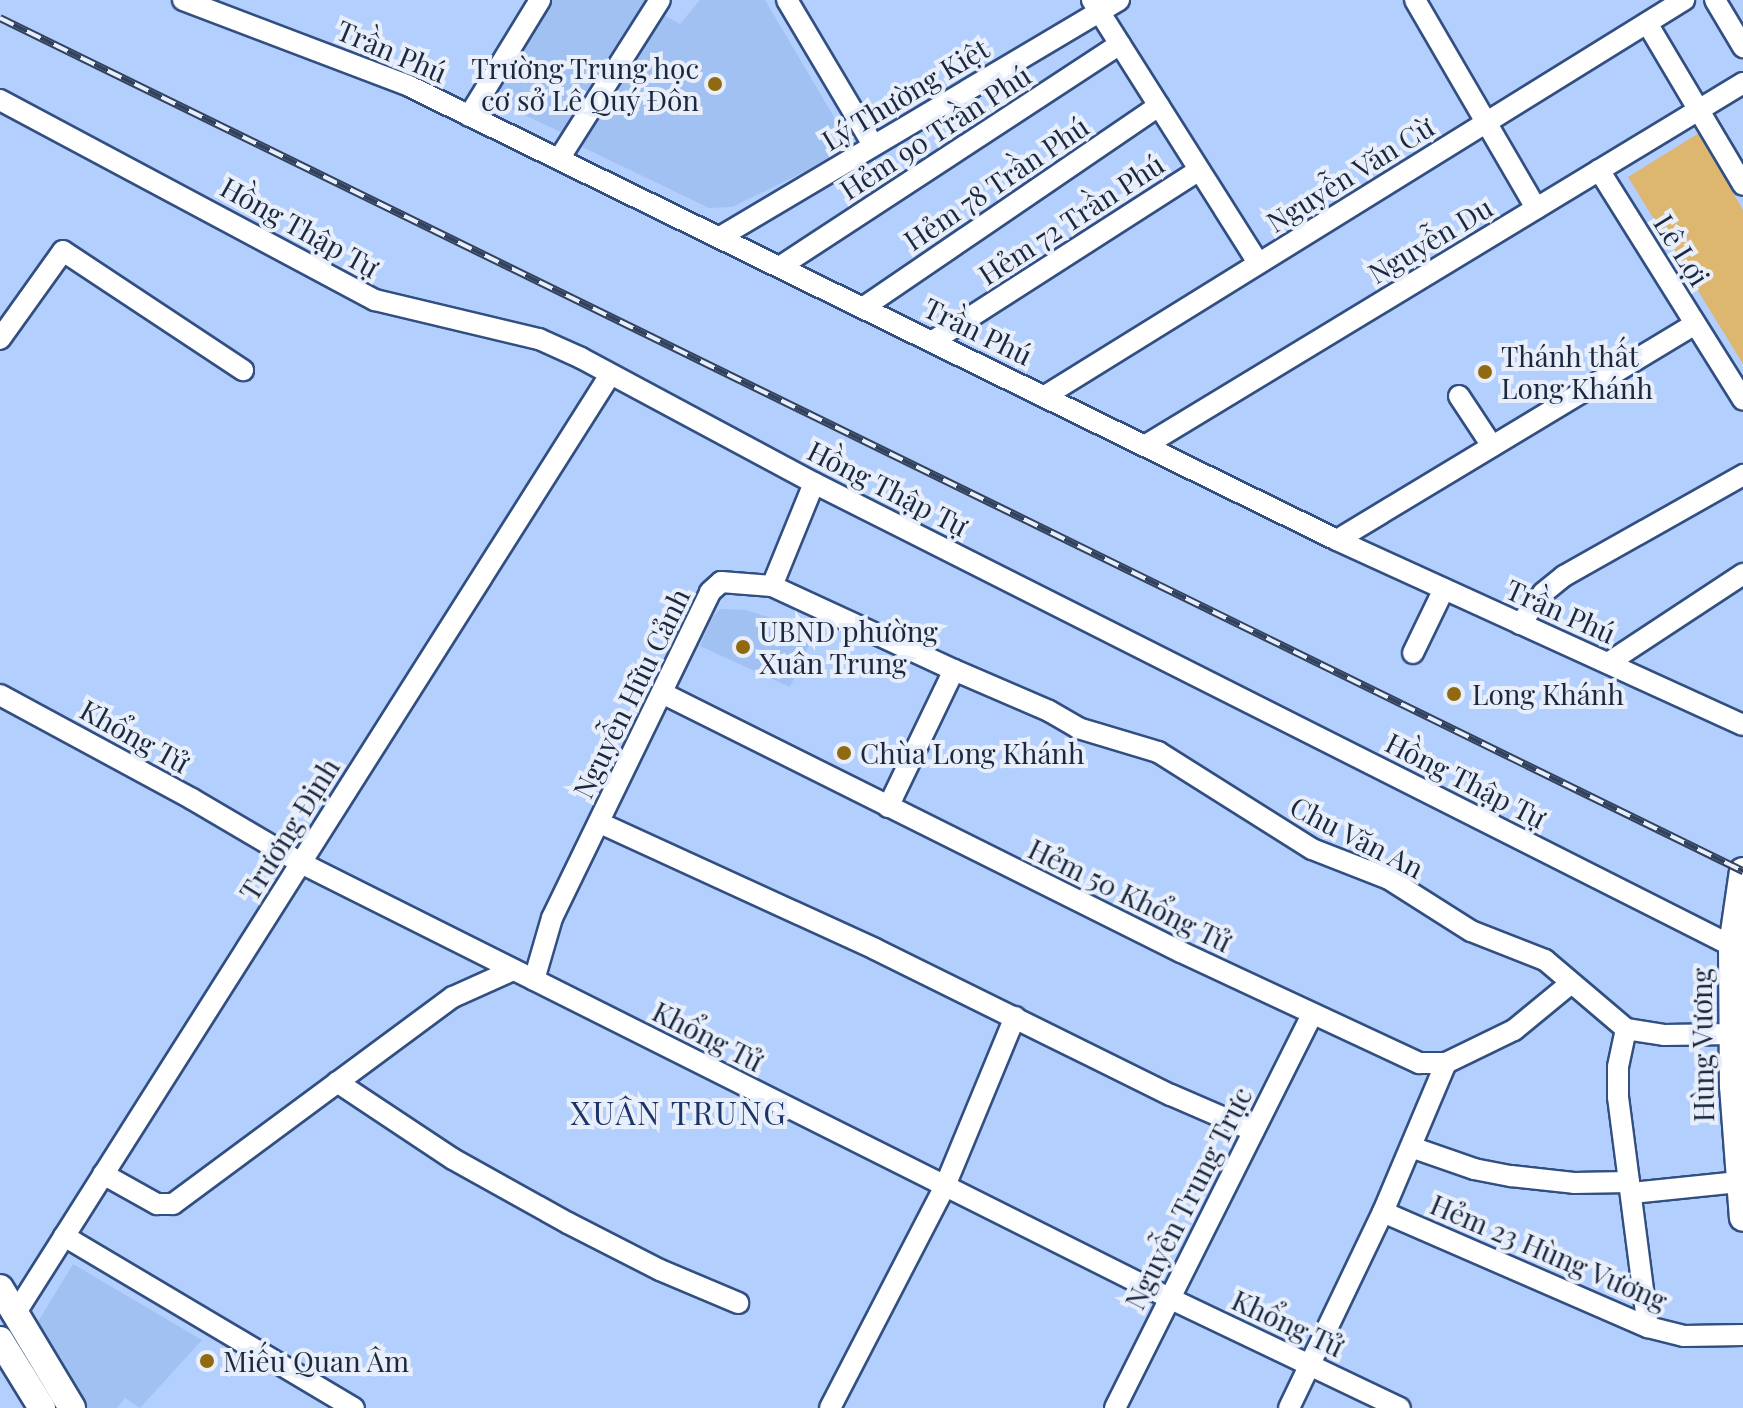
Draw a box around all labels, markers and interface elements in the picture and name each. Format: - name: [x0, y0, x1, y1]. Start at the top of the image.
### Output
- street label: Trần Phú: [332, 13, 452, 89]
- street label: Lý Thường Kiệt: [815, 31, 995, 157]
- place label: Trường Trung học cơ sở Lê Quý Đôn: [470, 51, 699, 117]
- street label: Hẻm 90 Trần Phú: [833, 58, 1037, 206]
- marker: Trường Trung học cơ sở Lê Quý Đôn: [706, 75, 724, 93]
- street label: Hẻm 78 Trần Phú: [897, 109, 1095, 257]
- street label: Nguyễn Văn Cừ: [1260, 109, 1440, 239]
- street label: Hẻm 72 Trần Phú: [972, 146, 1170, 292]
- street label: Hồng Thập Tự: [215, 169, 385, 285]
- street label: Nguyễn Du: [1362, 190, 1498, 290]
- street label: Lê Lợi: [1647, 208, 1717, 292]
- street label: Trần Phú: [918, 290, 1038, 372]
- place label: Thánh thất Long Khánh: [1501, 339, 1653, 405]
- marker: Thánh thất Long Khánh: [1476, 363, 1494, 381]
- street label: Hồng Thập Tự: [802, 433, 974, 543]
- street label: Trần Phú: [1501, 572, 1621, 650]
- street label: Nguyễn Hữu Cảnh: [566, 583, 696, 803]
- place label: UBND phường Xuân Trung: [759, 614, 938, 680]
- marker: UBND phường Xuân Trung: [734, 638, 752, 656]
- place label: Long Khánh: [1472, 677, 1624, 711]
- marker: Long Khánh: [1443, 683, 1465, 705]
- street label: Khổng Tử: [74, 692, 196, 780]
- street label: Hồng Thập Tự: [1380, 725, 1552, 835]
- place label: Chùa Long Khánh: [860, 736, 1085, 770]
- marker: Chùa Long Khánh: [835, 744, 853, 762]
- street label: Trương Định: [232, 752, 346, 906]
- street label: Chu Văn An: [1284, 789, 1430, 885]
- street label: Hẻm 50 Khổng Tử: [1023, 831, 1237, 959]
- street label: Hùng Vương: [1684, 967, 1720, 1123]
- street label: Khổng Tử: [647, 994, 769, 1078]
- street label: Nguyễn Trung Trực: [1117, 1081, 1259, 1315]
- district label: XUÂN TRUNG: [570, 1093, 788, 1131]
- street label: Hẻm 23 Hùng Vương: [1425, 1187, 1673, 1317]
- street label: Khổng Tử: [1227, 1282, 1349, 1364]
- place label: Miếu Quan Âm: [223, 1344, 410, 1378]
- marker: Miếu Quan Âm: [198, 1352, 216, 1370]

